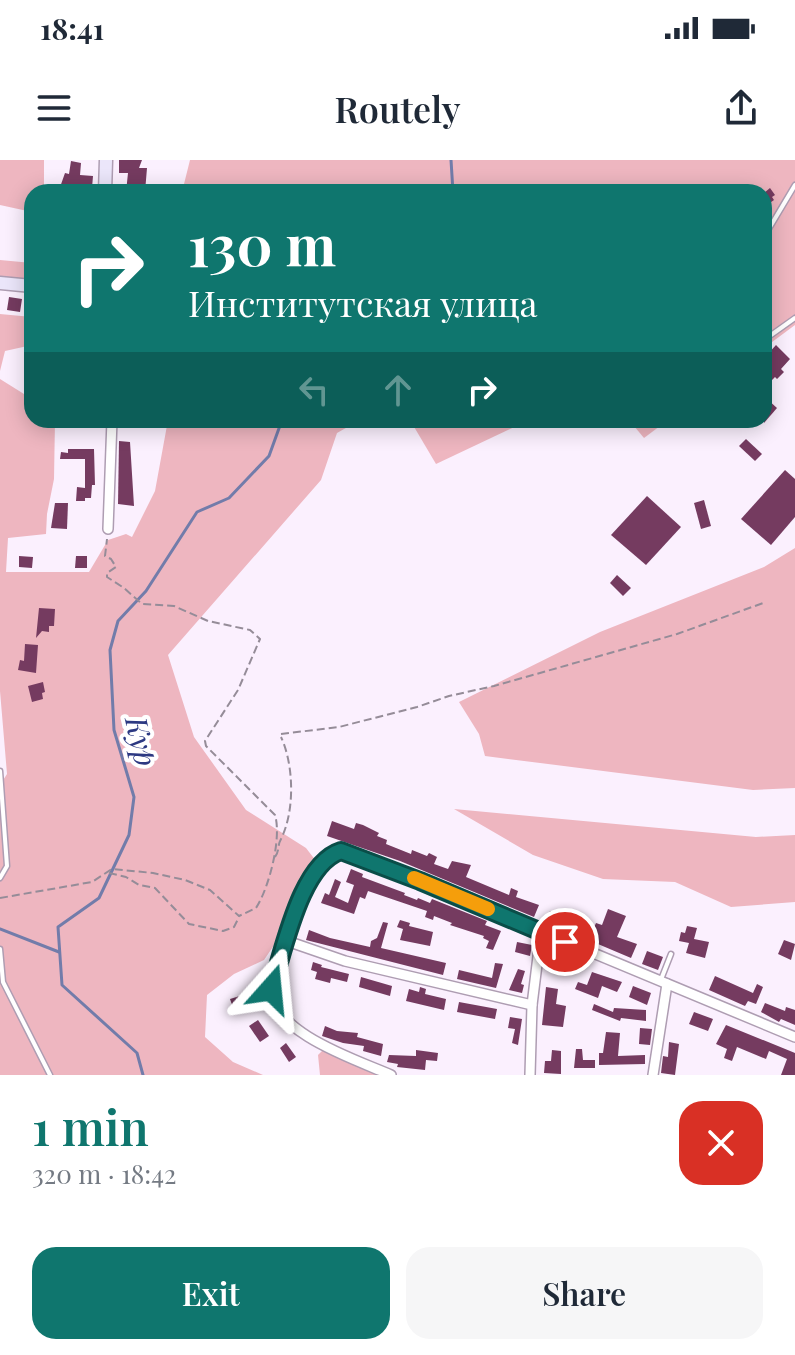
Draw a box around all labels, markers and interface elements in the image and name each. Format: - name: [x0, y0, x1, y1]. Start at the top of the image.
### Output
- text: 18:41: [40, 8, 104, 48]
- text: Routely: [334, 84, 461, 132]
- icon: menu: [32, 86, 76, 130]
- icon: share: [719, 86, 763, 130]
- text: 130 m: [188, 206, 336, 281]
- icon: right: [56, 216, 160, 320]
- text: Институтская улица: [188, 278, 538, 326]
- icon: left: [292, 368, 336, 412]
- icon: ahead: [376, 368, 420, 412]
- icon: right: [460, 368, 504, 412]
- water label: Кур: [117, 711, 167, 770]
- pin: [531, 908, 599, 976]
- icon: arrive: [543, 920, 587, 964]
- position arrow: [229, 947, 313, 1031]
- text: 1 min: [32, 1094, 149, 1158]
- button: close: [679, 1101, 763, 1185]
- text: 320 m · 18:42: [32, 1156, 177, 1191]
- button: Exit: [32, 1247, 390, 1339]
- button: Share: [406, 1247, 763, 1339]

